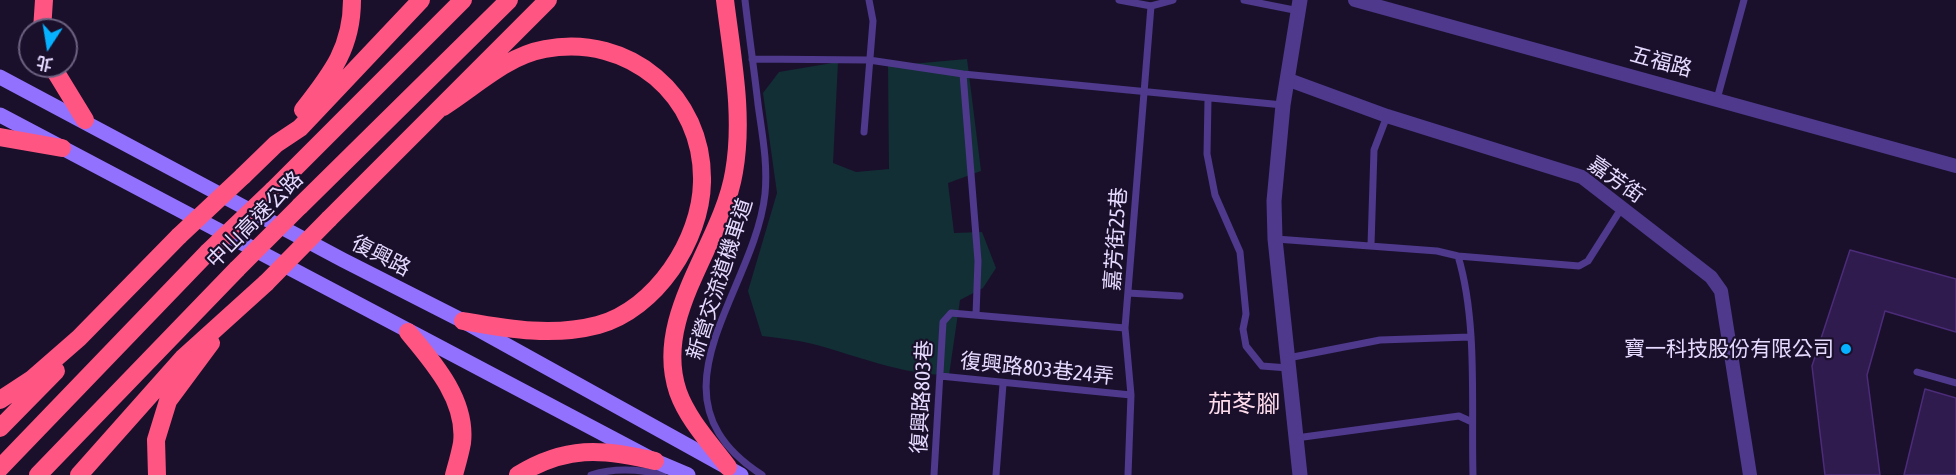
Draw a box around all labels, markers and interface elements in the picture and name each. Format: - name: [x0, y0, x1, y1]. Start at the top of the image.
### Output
- north arrow: [18, 18, 78, 78]
- street label: 五福路: [1627, 42, 1695, 82]
- text: 北: [35, 53, 54, 74]
- street label: 嘉芳街: [1583, 152, 1649, 208]
- street label: 中山高速公路: [202, 167, 308, 273]
- street label: 嘉芳街25巷: [1100, 186, 1132, 292]
- street label: 新營交流道機車道: [682, 195, 758, 363]
- street label: 復興路: [347, 230, 415, 282]
- place label: 寶一科技股份有限公司: [1624, 336, 1834, 362]
- street label: 復興路803巷: [906, 340, 938, 454]
- marker: 寶一科技股份有限公司: [1839, 342, 1853, 356]
- street label: 復興路803巷24弄: [959, 348, 1115, 390]
- district label: 茄苳腳: [1208, 390, 1280, 418]

